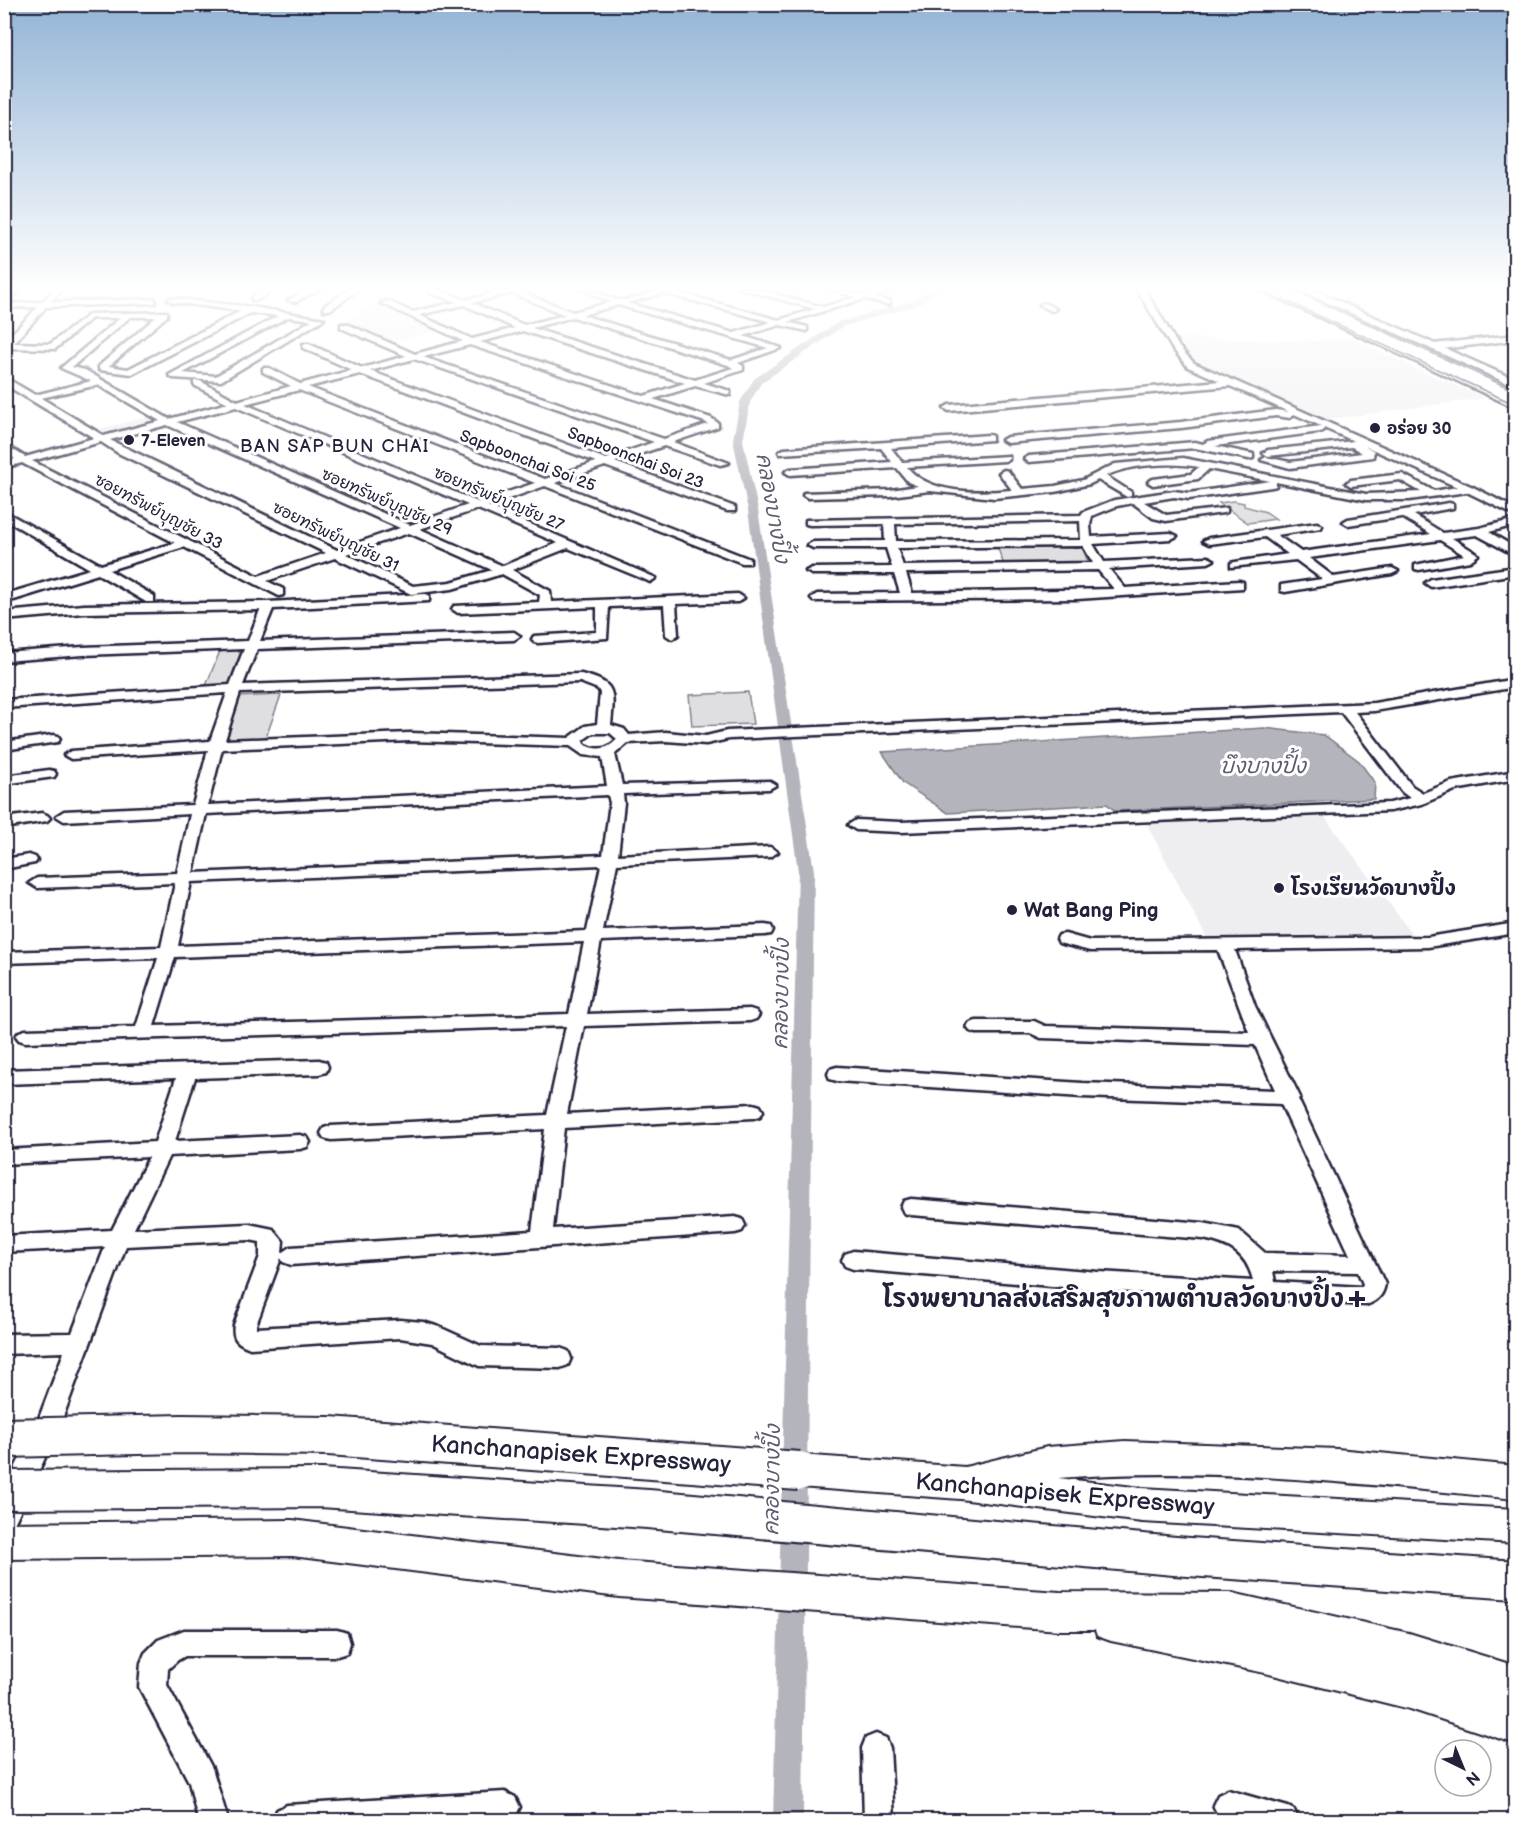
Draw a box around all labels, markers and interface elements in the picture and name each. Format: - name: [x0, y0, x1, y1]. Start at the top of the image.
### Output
- place label: อร่อย 30: [1387, 418, 1451, 439]
- marker: อร่อย 30: [1368, 421, 1382, 435]
- street label: Sapboonchai Soi 23: [565, 424, 706, 493]
- street label: Sapboonchai Soi 25: [457, 427, 598, 496]
- place label: 7-Eleven: [141, 432, 205, 451]
- marker: 7-Eleven: [122, 433, 136, 447]
- district label: BAN SAP BUN CHAI: [240, 436, 430, 457]
- water label: คลองบางปิ้ง: [751, 450, 802, 566]
- street label: ซอยทรัพย์บุญชัย 27: [430, 461, 568, 537]
- street label: ซอยทรัพย์บุญชัย 29: [317, 462, 456, 542]
- street label: ซอยทรัพย์บุญชัย 33: [90, 468, 227, 556]
- street label: ซอยทรัพย์บุญชัย 31: [268, 496, 403, 578]
- water label: บึงบางปิ้ง: [1220, 747, 1307, 779]
- place label: โรงเรียนวัดบางปิ้ง: [1290, 870, 1456, 901]
- marker: โรงเรียนวัดบางปิ้ง: [1272, 881, 1286, 895]
- place label: Wat Bang Ping: [1024, 899, 1158, 923]
- marker: Wat Bang Ping: [1005, 903, 1019, 917]
- water label: คลองบางปิ้ง: [761, 937, 795, 1050]
- place label: โรงพยาบาลส่งเสริมสุขภาพตำบลวัดบางปิ้ง: [882, 1275, 1344, 1317]
- marker: โรงพยาบาลส่งเสริมสุขภาพตำบลวัดบางปิ้ง: [1348, 1290, 1366, 1308]
- water label: คลองบางปิ้ง: [752, 1423, 786, 1536]
- street label: Kanchanapisek Expressway: [430, 1430, 732, 1479]
- street label: Kanchanapisek Expressway: [914, 1467, 1216, 1522]
- north arrow: [1433, 1738, 1493, 1798]
- text: N: [1461, 1767, 1483, 1789]

